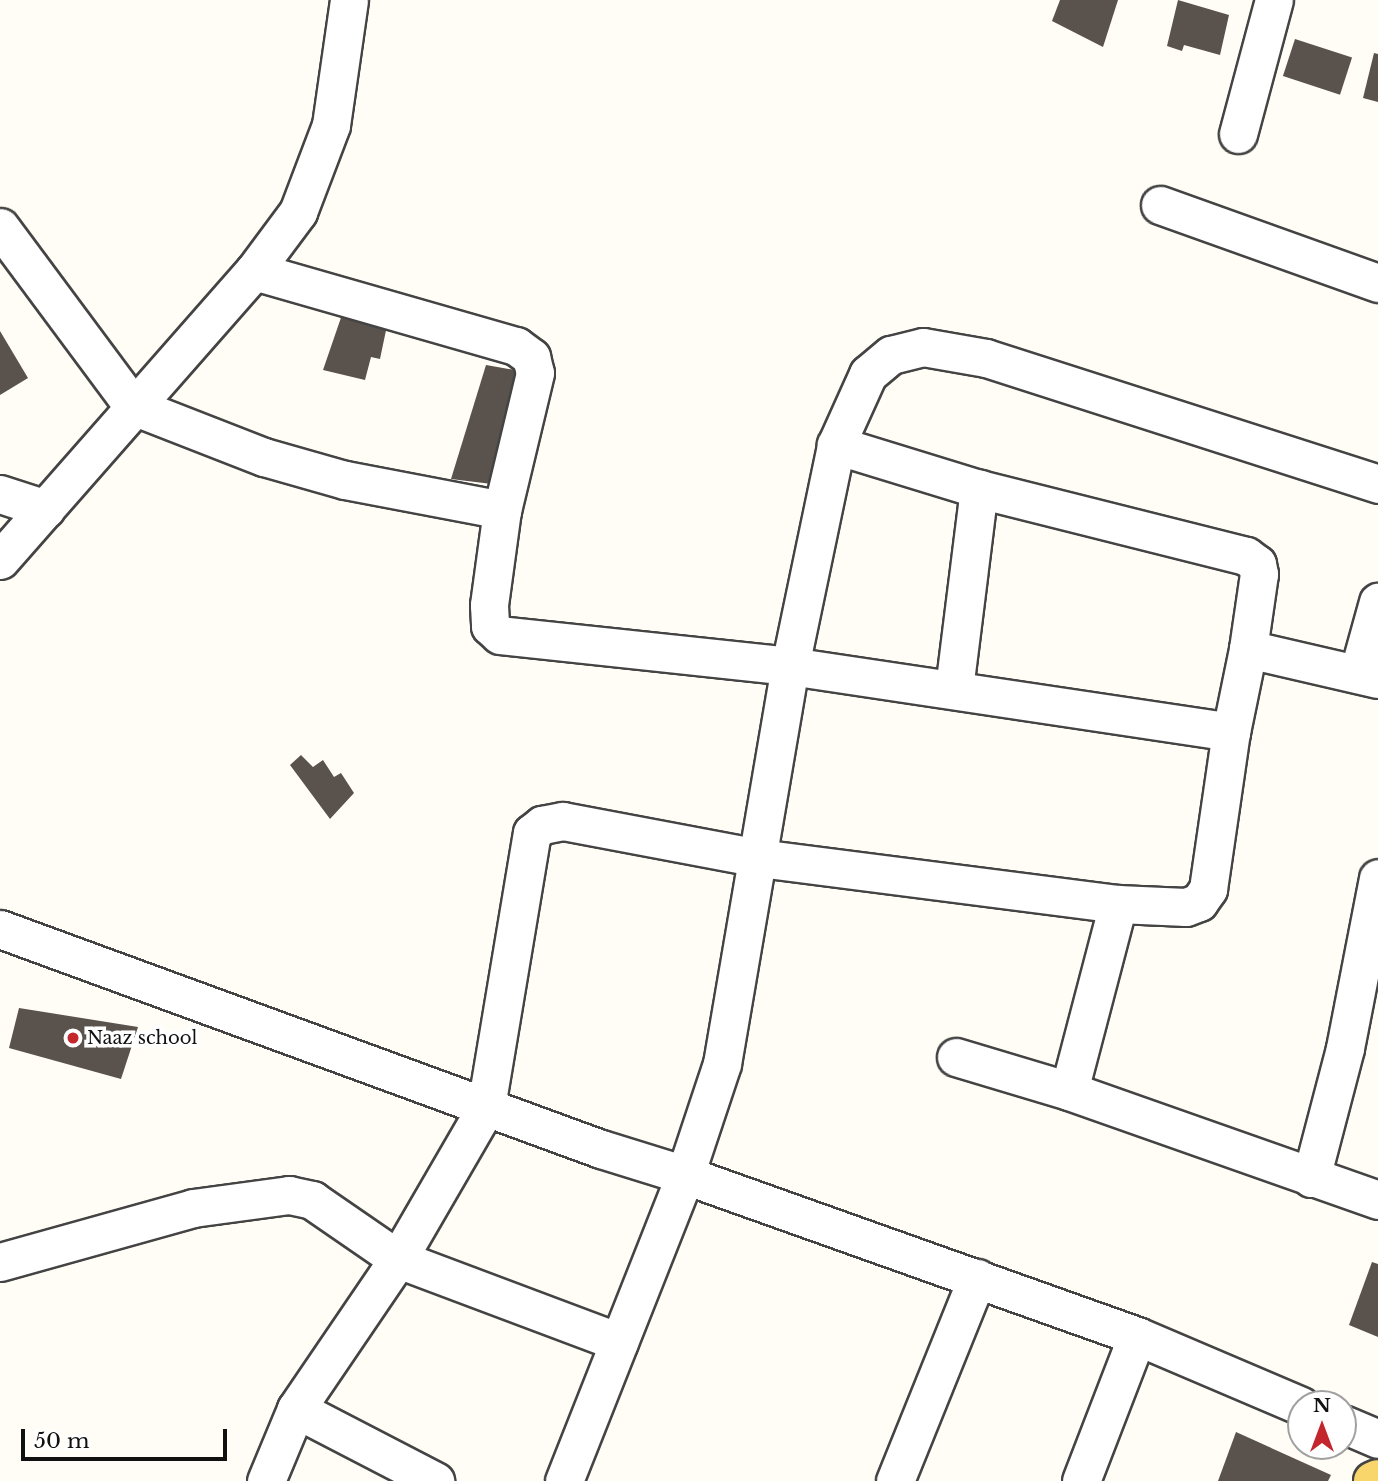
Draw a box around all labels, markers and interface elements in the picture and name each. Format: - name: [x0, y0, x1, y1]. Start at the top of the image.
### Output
- place label: Naaz school: [87, 1027, 197, 1049]
- marker: Naaz school: [65, 1030, 81, 1046]
- north arrow: [1287, 1390, 1357, 1460]
- text: N: [1313, 1394, 1331, 1417]
- scale bar: [24, 1414, 231, 1458]
- text: 50 m: [34, 1428, 89, 1454]

